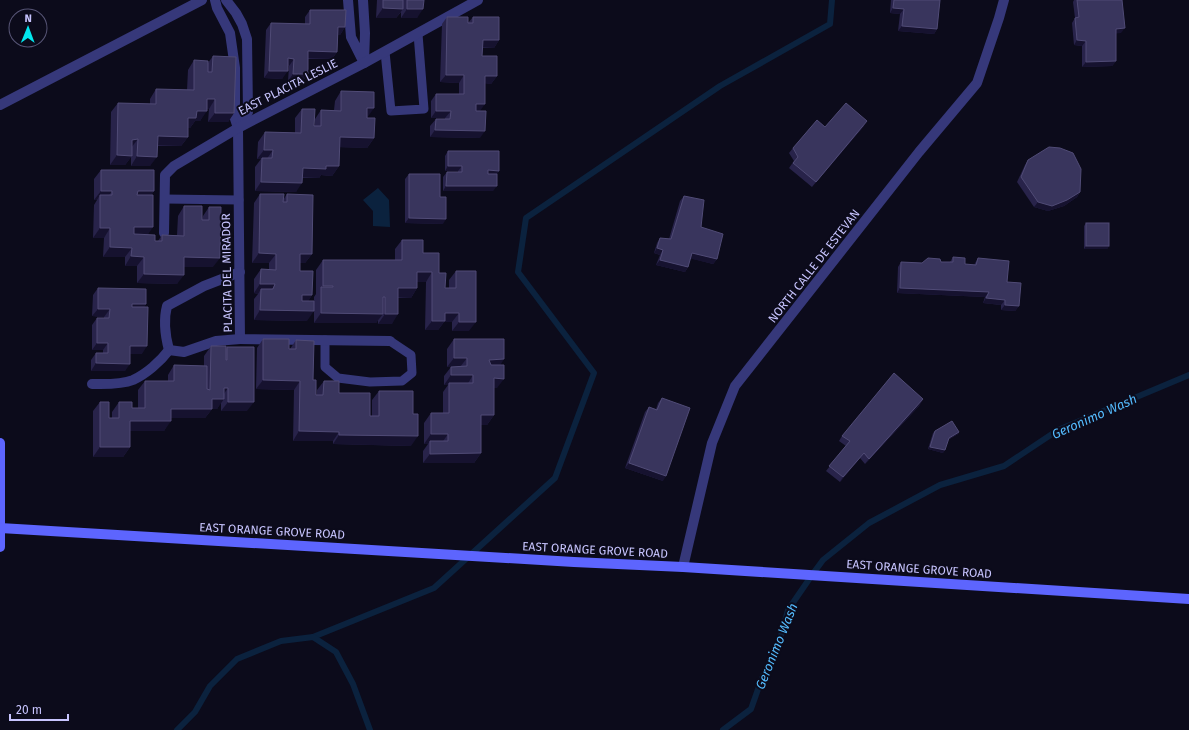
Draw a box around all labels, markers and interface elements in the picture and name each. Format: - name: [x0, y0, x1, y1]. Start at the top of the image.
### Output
- north arrow: [8, 8, 48, 48]
- text: N: [24, 12, 32, 25]
- street label: EAST PLACITA LESLIE: [236, 56, 340, 118]
- street label: NORTH CALLE DE ESTEVAN: [765, 206, 863, 326]
- street label: PLACITA DEL MIRADOR: [219, 213, 235, 333]
- water label: Geronimo Wash: [1049, 391, 1139, 442]
- street label: EAST ORANGE GROVE ROAD: [199, 520, 346, 542]
- street label: EAST ORANGE GROVE ROAD: [522, 539, 669, 561]
- street label: EAST ORANGE GROVE ROAD: [846, 557, 993, 581]
- water label: Geronimo Wash: [752, 601, 801, 691]
- scale bar: [10, 696, 68, 722]
- text: 20 m: [16, 703, 42, 717]

